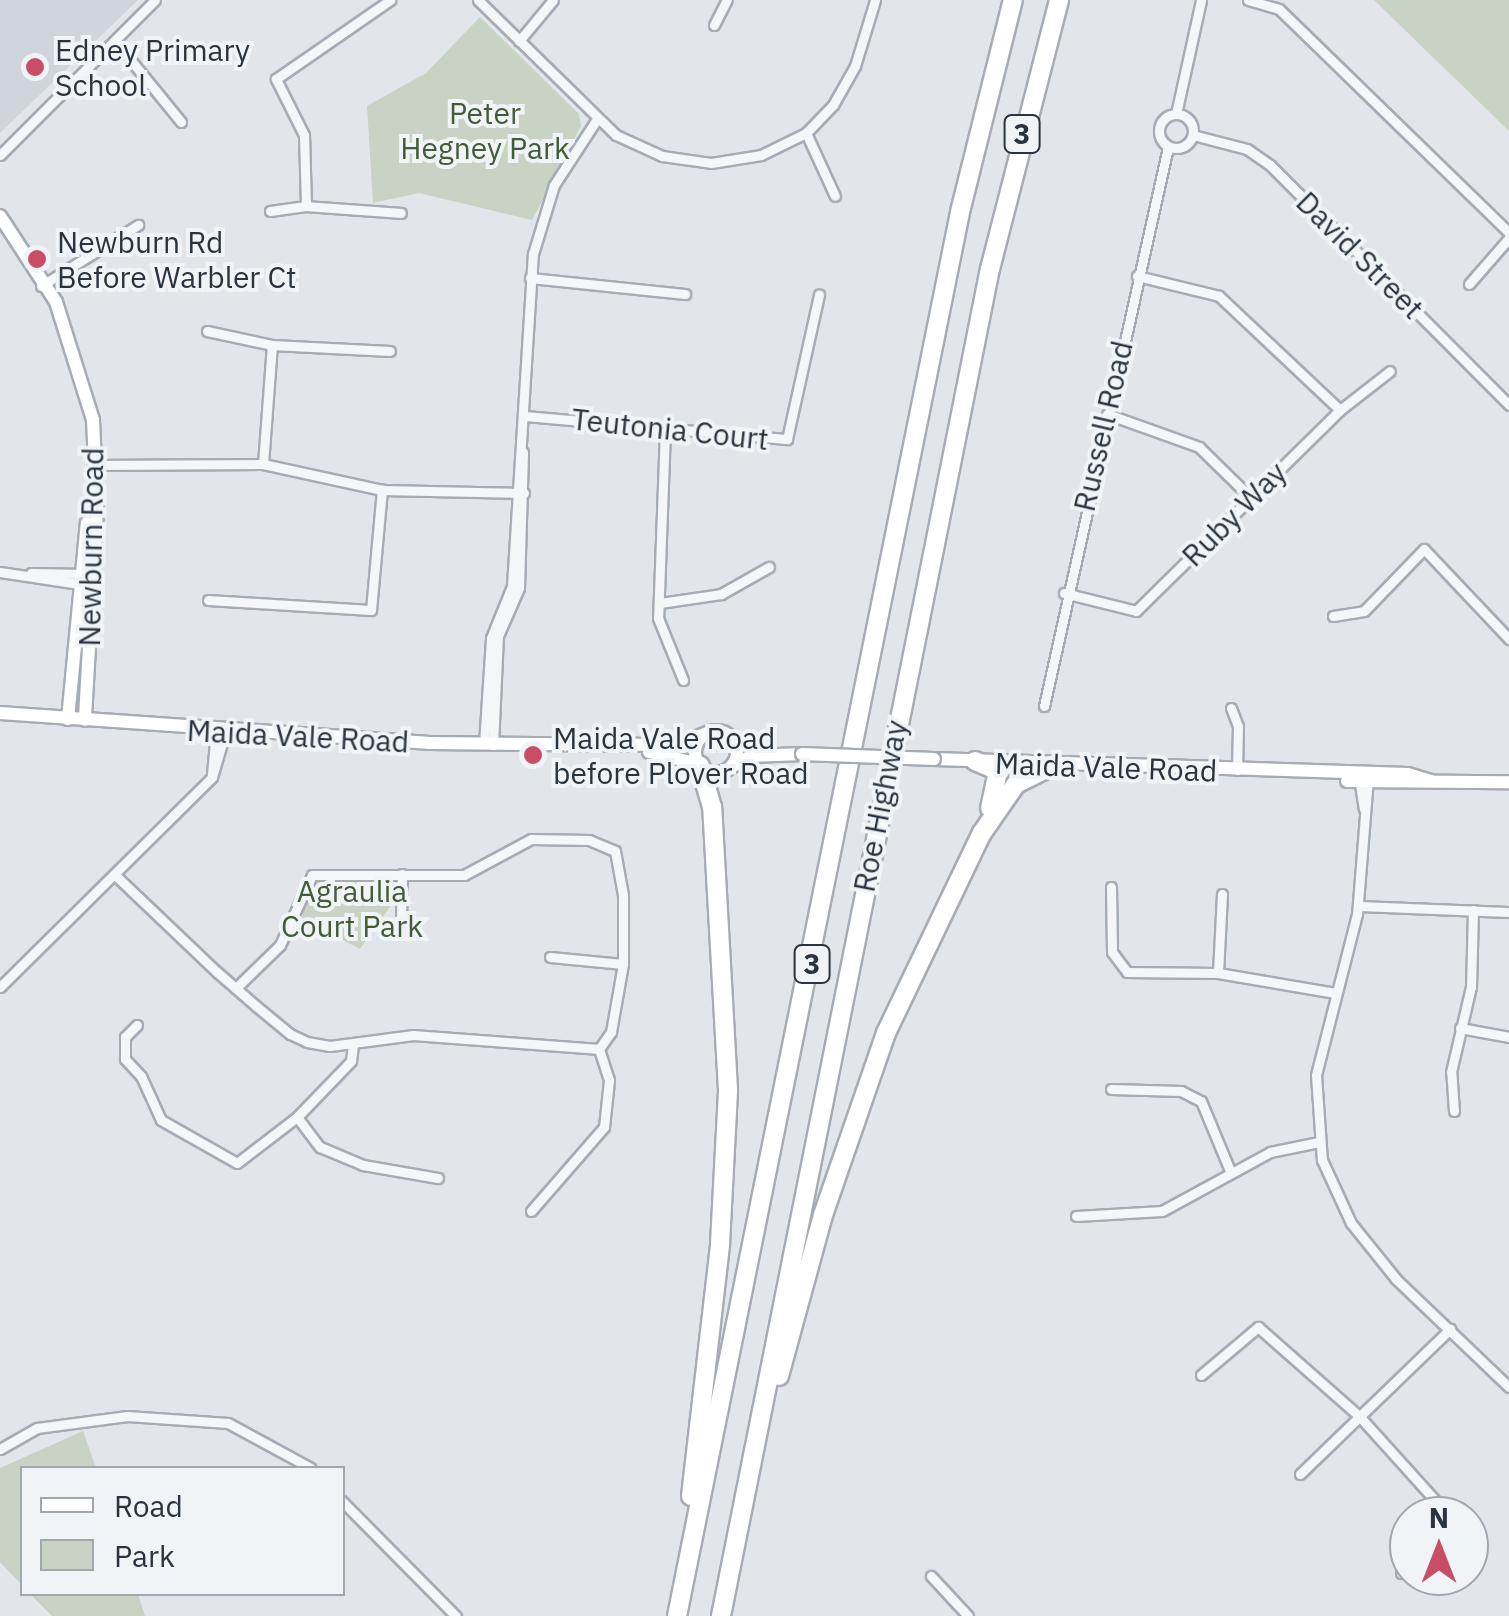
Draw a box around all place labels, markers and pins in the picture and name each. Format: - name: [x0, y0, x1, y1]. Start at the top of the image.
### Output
- place label: Edney Primary School: [55, 32, 250, 102]
- marker: Edney Primary School: [24, 56, 46, 78]
- place label: Newburn Rd Before Warbler Ct: [57, 224, 297, 294]
- marker: Newburn Rd Before Warbler Ct: [26, 248, 48, 270]
- place label: Maida Vale Road before Plover Road: [553, 720, 809, 790]
- marker: Maida Vale Road before Plover Road: [522, 744, 544, 766]

